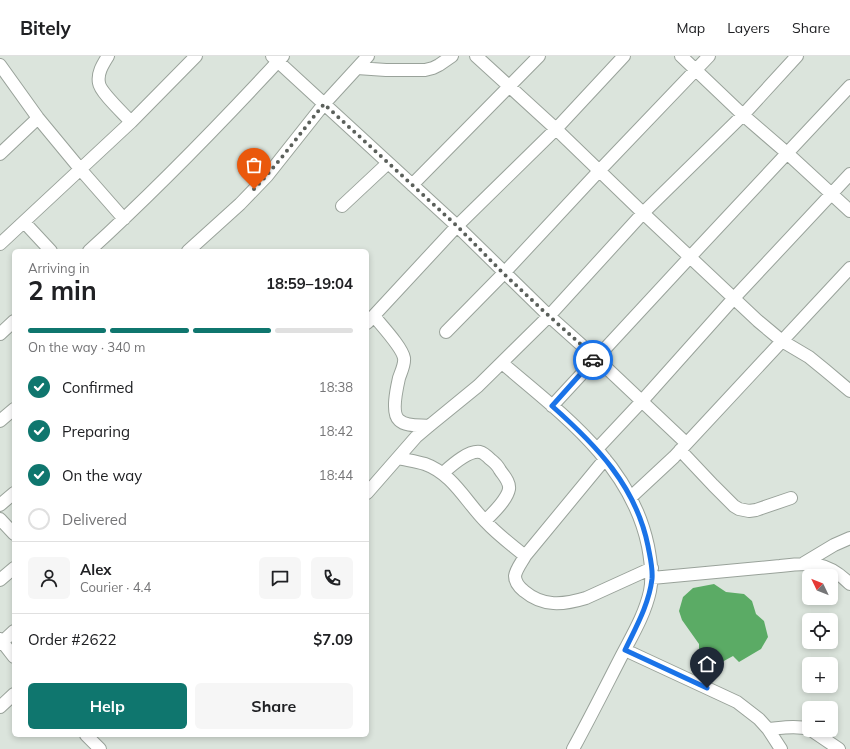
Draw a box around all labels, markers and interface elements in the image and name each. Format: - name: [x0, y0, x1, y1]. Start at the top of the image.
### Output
- text: Bitely: [20, 16, 71, 40]
- text: Map: [676, 19, 705, 37]
- text: Layers: [727, 19, 770, 37]
- text: Share: [792, 19, 830, 37]
- pin: [237, 148, 271, 189]
- icon: bag: [243, 154, 265, 176]
- text: Arriving in: [28, 260, 90, 276]
- text: 2 min: [28, 274, 97, 307]
- text: 18:59–19:04: [266, 274, 353, 293]
- text: On the way · 340 m: [28, 339, 145, 355]
- courier: [573, 340, 613, 380]
- icon: car: [582, 349, 604, 371]
- icon: check: [28, 376, 50, 398]
- text: Confirmed: [62, 378, 133, 397]
- text: 18:38: [319, 379, 353, 395]
- icon: check: [28, 420, 50, 442]
- text: Preparing: [62, 422, 130, 441]
- text: 18:42: [319, 423, 353, 439]
- icon: check: [28, 464, 50, 486]
- text: On the way: [62, 466, 142, 485]
- text: 18:44: [319, 467, 353, 483]
- text: Delivered: [62, 510, 127, 529]
- button: person: [28, 557, 70, 599]
- button: chat: [259, 557, 301, 599]
- button: phone: [311, 557, 353, 599]
- text: Alex: [80, 560, 112, 579]
- north arrow: [802, 569, 838, 605]
- map controls: [802, 569, 838, 737]
- text: Courier · 4.4: [80, 579, 151, 595]
- button: locate: [802, 613, 838, 649]
- text: Order #2622: [28, 630, 116, 649]
- text: $7.09: [313, 630, 353, 649]
- pin: [690, 647, 724, 688]
- icon: home: [696, 653, 718, 675]
- button: +: [802, 657, 838, 693]
- button: Help: [28, 683, 187, 729]
- button: Share: [195, 683, 353, 729]
- button: −: [802, 701, 838, 737]

